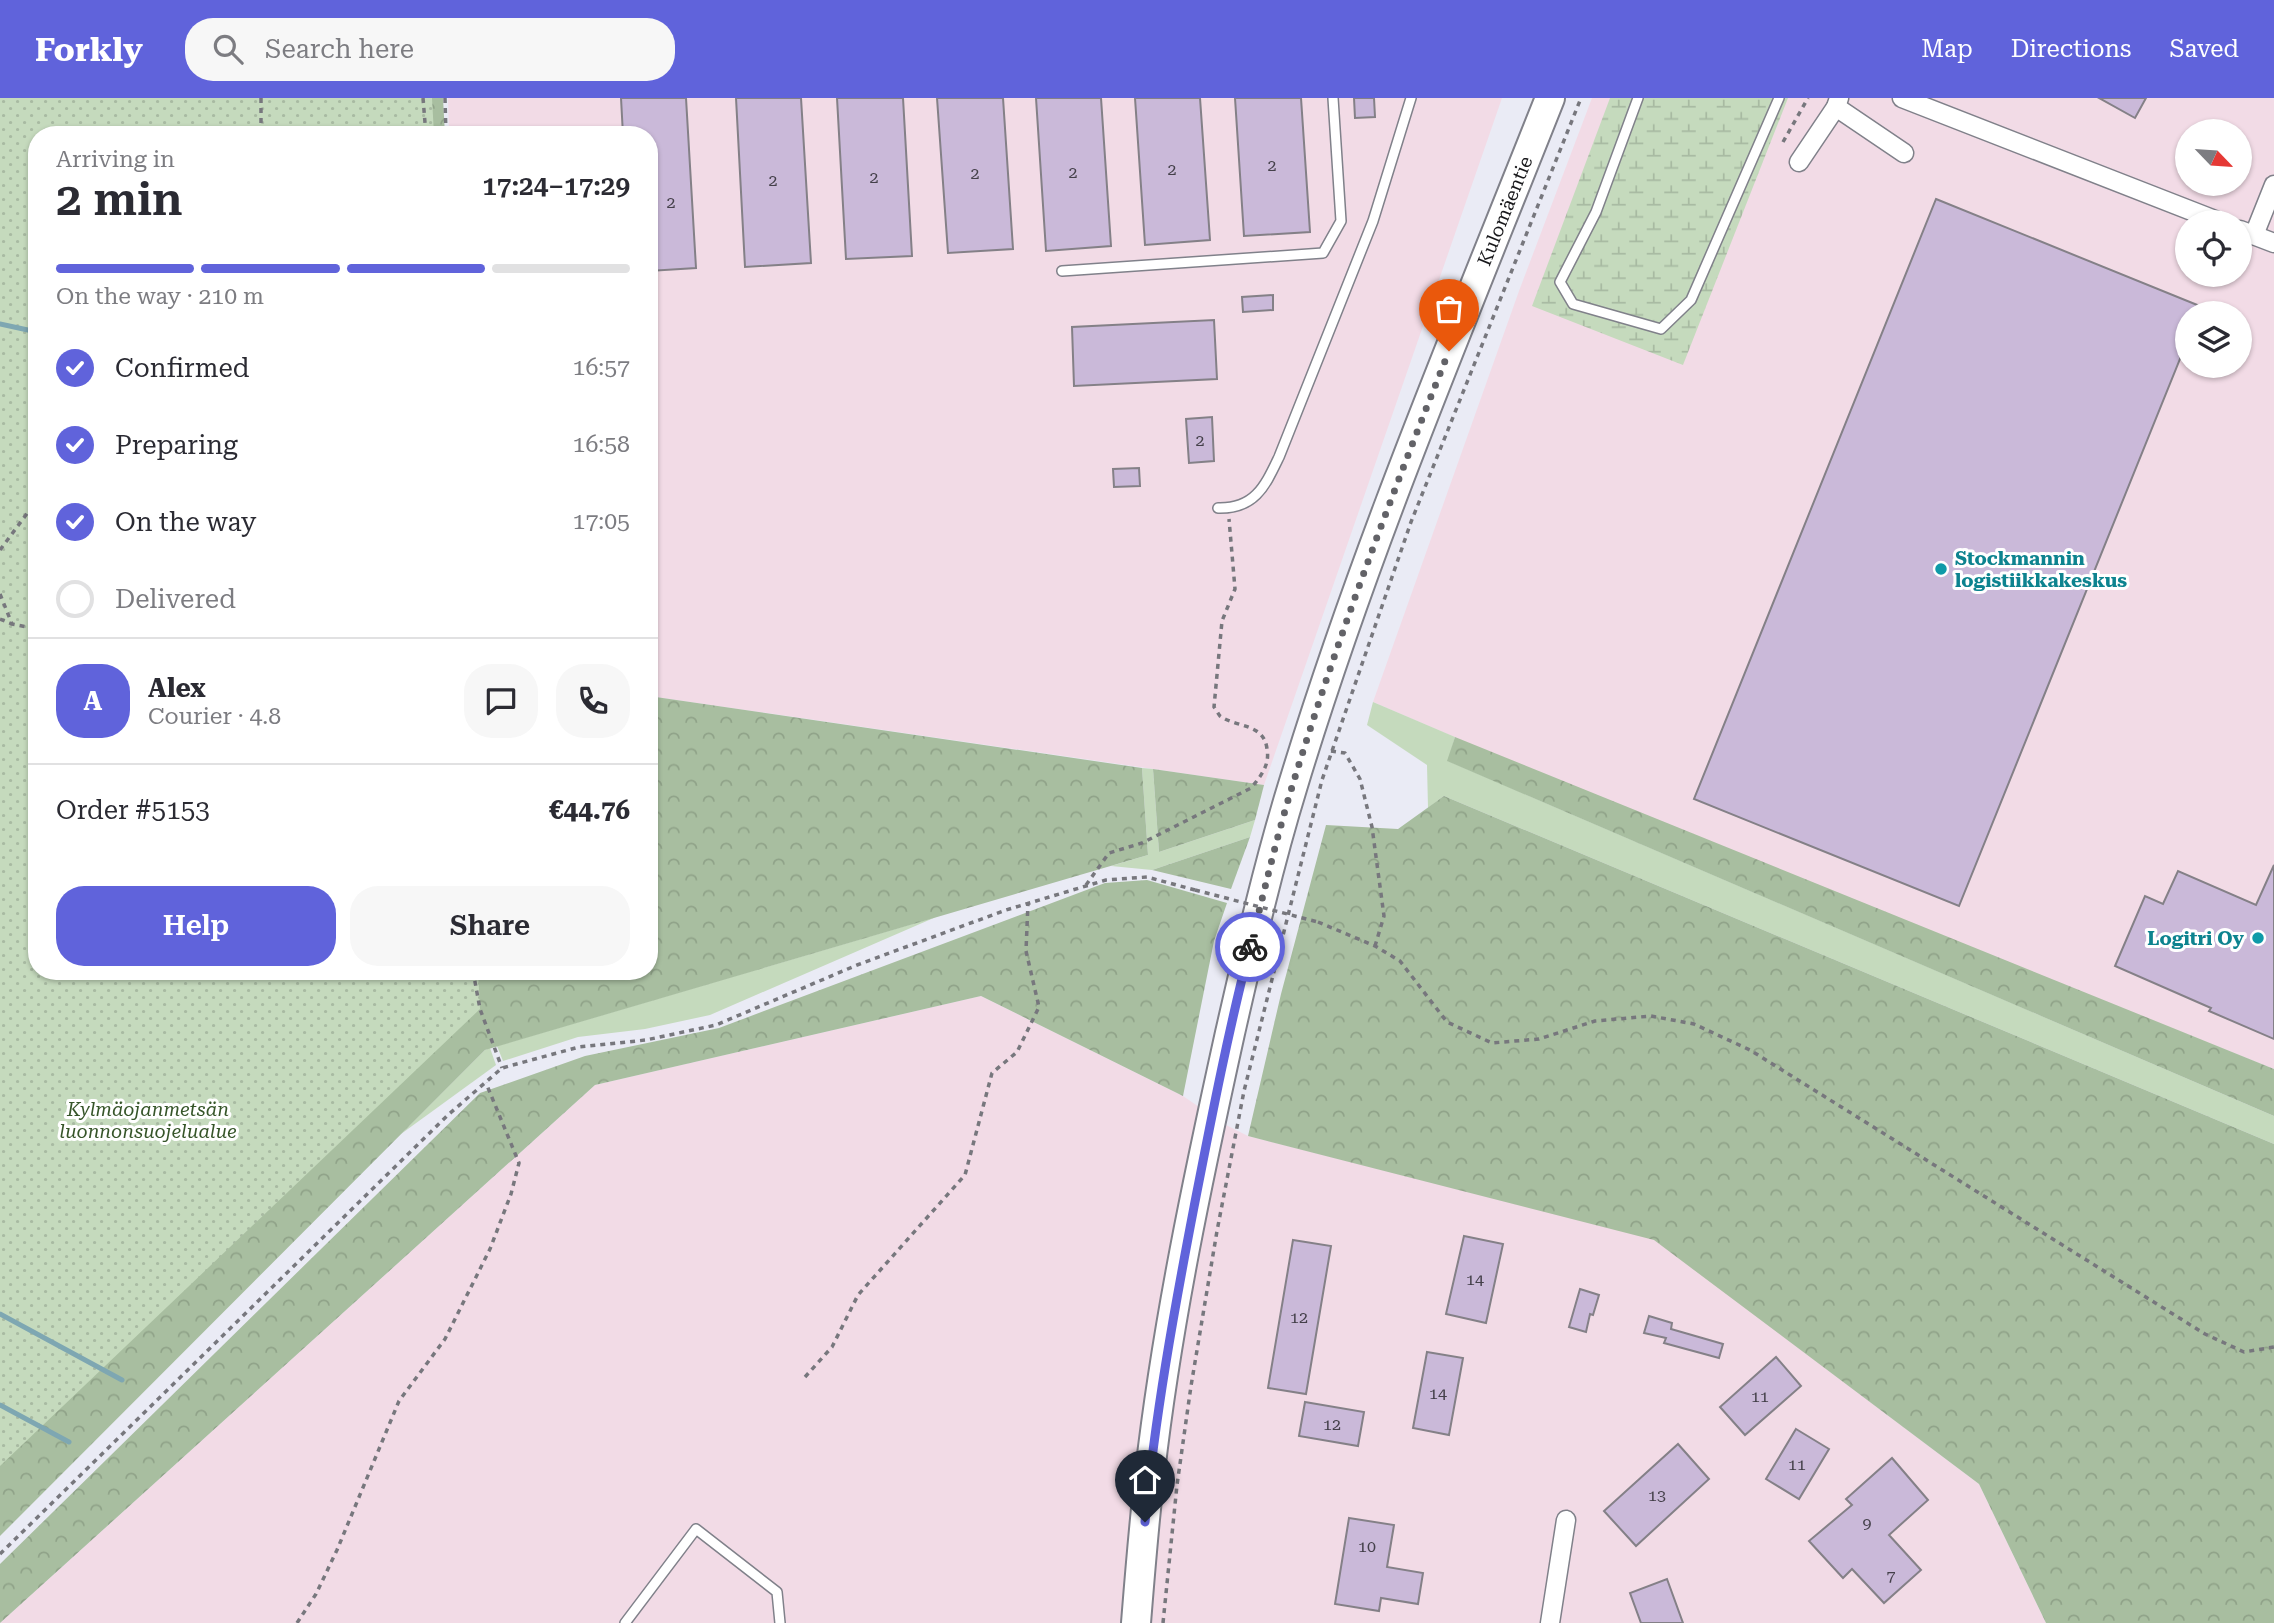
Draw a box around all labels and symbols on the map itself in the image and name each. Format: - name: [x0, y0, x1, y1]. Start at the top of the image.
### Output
- north arrow: [2175, 119, 2252, 196]
- street label: Kulomäentie: [1473, 153, 1537, 269]
- house number: 2: [1268, 156, 1277, 175]
- house number: 2: [1168, 160, 1177, 179]
- house number: 2: [1069, 163, 1078, 182]
- house number: 2: [971, 164, 980, 183]
- house number: 2: [870, 168, 879, 187]
- house number: 2: [769, 171, 778, 190]
- house number: 2: [667, 193, 676, 212]
- pin: [1419, 279, 1479, 351]
- house number: 2: [1196, 431, 1205, 450]
- place label: Stockmannin logistiikkakeskus: [1955, 547, 2127, 592]
- marker: Stockmannin logistiikkakeskus: [1933, 561, 1949, 577]
- courier: [1215, 912, 1285, 982]
- place label: Logitri Oy: [2147, 927, 2245, 950]
- marker: Logitri Oy: [2250, 930, 2266, 946]
- park label: Kylmäojanmetsän luonnonsuojelualue: [59, 1098, 237, 1143]
- house number: 14: [1466, 1270, 1484, 1289]
- house number: 12: [1290, 1308, 1308, 1327]
- house number: 14: [1429, 1384, 1447, 1403]
- house number: 11: [1751, 1387, 1769, 1406]
- house number: 12: [1323, 1415, 1341, 1434]
- pin: [1115, 1450, 1175, 1522]
- house number: 11: [1788, 1455, 1806, 1474]
- house number: 13: [1648, 1486, 1666, 1505]
- house number: 9: [1863, 1514, 1872, 1533]
- house number: 10: [1358, 1537, 1376, 1556]
- house number: 7: [1887, 1566, 1896, 1585]

